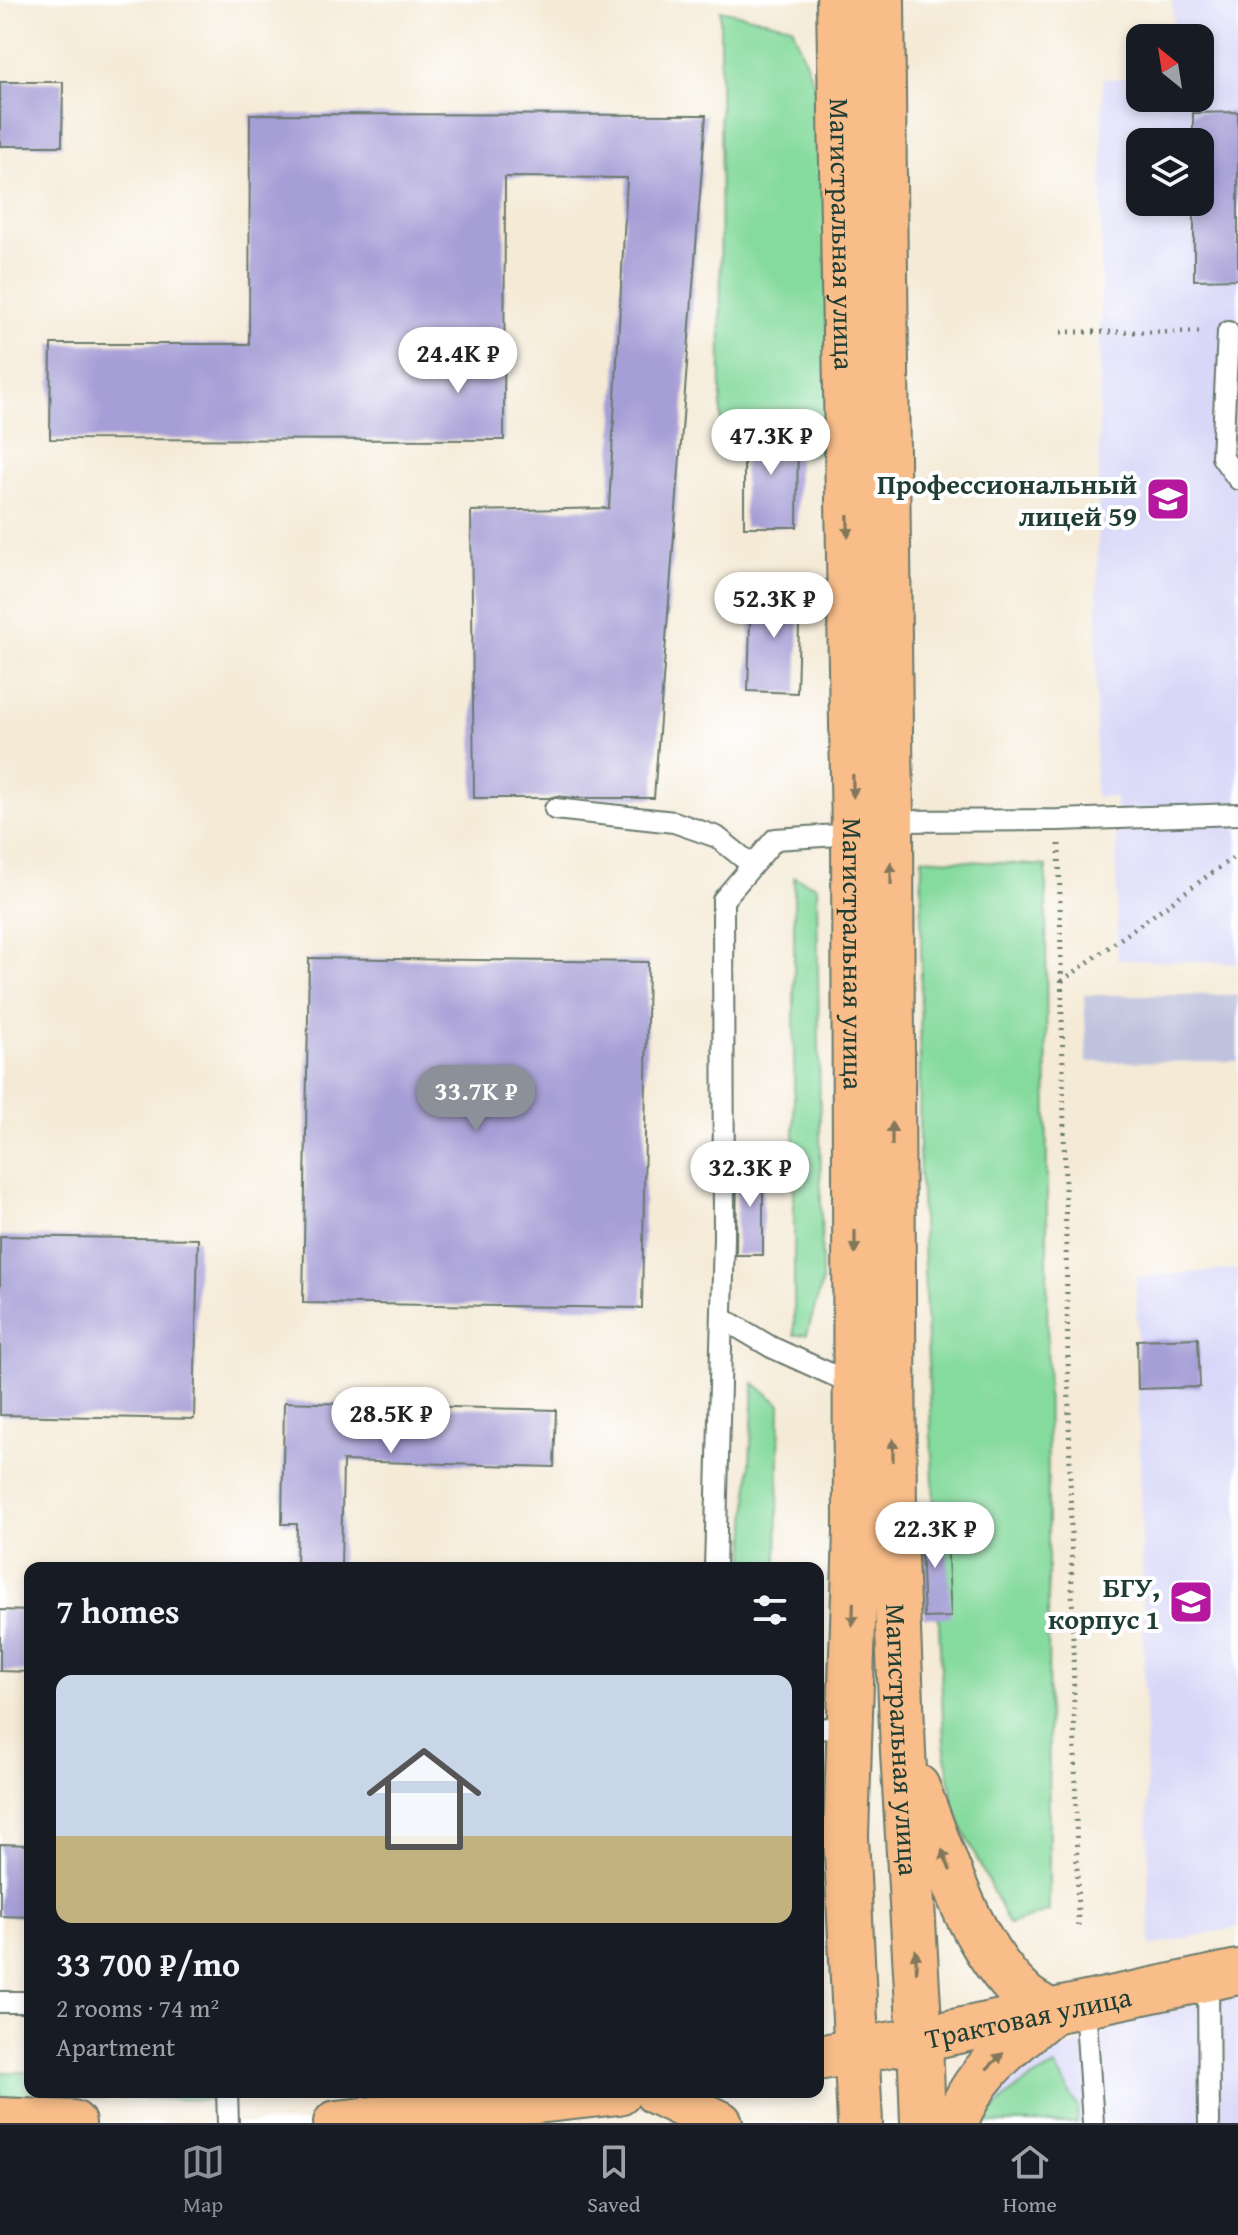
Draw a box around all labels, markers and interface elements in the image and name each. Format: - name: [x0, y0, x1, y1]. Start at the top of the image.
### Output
- north arrow: [1126, 24, 1214, 112]
- map controls: [1126, 24, 1214, 216]
- street label: Магистральная улица: [820, 97, 866, 371]
- button: layers: [1126, 128, 1214, 216]
- pin: 24.4K ₽: [384, 327, 532, 395]
- text: 24.4K ₽: [416, 333, 500, 372]
- pin: 47.3K ₽: [697, 409, 845, 477]
- text: 47.3K ₽: [729, 415, 813, 454]
- place label: Профессиональный лицей 59: [877, 463, 1137, 536]
- school or university icon: Профессиональный лицей 59: [1144, 475, 1192, 523]
- one-way arrow: [842, 514, 855, 539]
- pin: 52.3K ₽: [700, 572, 848, 640]
- text: 52.3K ₽: [732, 578, 816, 617]
- one-way arrow: [847, 774, 859, 799]
- street label: Магистральная улица: [833, 817, 875, 1091]
- one-way arrow: [885, 861, 897, 886]
- pin: 33.7K ₽: [402, 1065, 550, 1133]
- text: 33.7K ₽: [434, 1071, 518, 1110]
- one-way arrow: [886, 1121, 898, 1146]
- pin: 32.3K ₽: [676, 1141, 824, 1209]
- text: 32.3K ₽: [708, 1147, 792, 1186]
- one-way arrow: [849, 1230, 861, 1255]
- pin: 28.5K ₽: [317, 1387, 465, 1455]
- text: 28.5K ₽: [349, 1393, 433, 1432]
- one-way arrow: [887, 1437, 899, 1462]
- pin: 22.3K ₽: [861, 1502, 1009, 1570]
- text: 22.3K ₽: [893, 1508, 977, 1547]
- place label: БГУ, корпус 1: [1048, 1566, 1160, 1639]
- school or university icon: БГУ, корпус 1: [1167, 1578, 1215, 1626]
- text: 7 homes: [56, 1586, 180, 1635]
- icon: filters: [748, 1588, 792, 1632]
- one-way arrow: [847, 1602, 860, 1627]
- street label: Магистральная улица: [876, 1603, 931, 1878]
- icon: home: [352, 1727, 496, 1871]
- one-way arrow: [939, 1848, 952, 1872]
- text: 33 700 ₽/mo: [56, 1939, 240, 1988]
- one-way arrow: [909, 1948, 922, 1973]
- street label: Трактовая улица: [921, 1974, 1135, 2058]
- text: 2 rooms · 74 m²: [56, 1988, 219, 2027]
- text: Apartment: [56, 2027, 175, 2066]
- one-way arrow: [985, 2052, 1004, 2071]
- tab: Map: [181, 2140, 225, 2220]
- tab: Saved: [587, 2140, 641, 2220]
- tab: Home: [1003, 2140, 1057, 2220]

